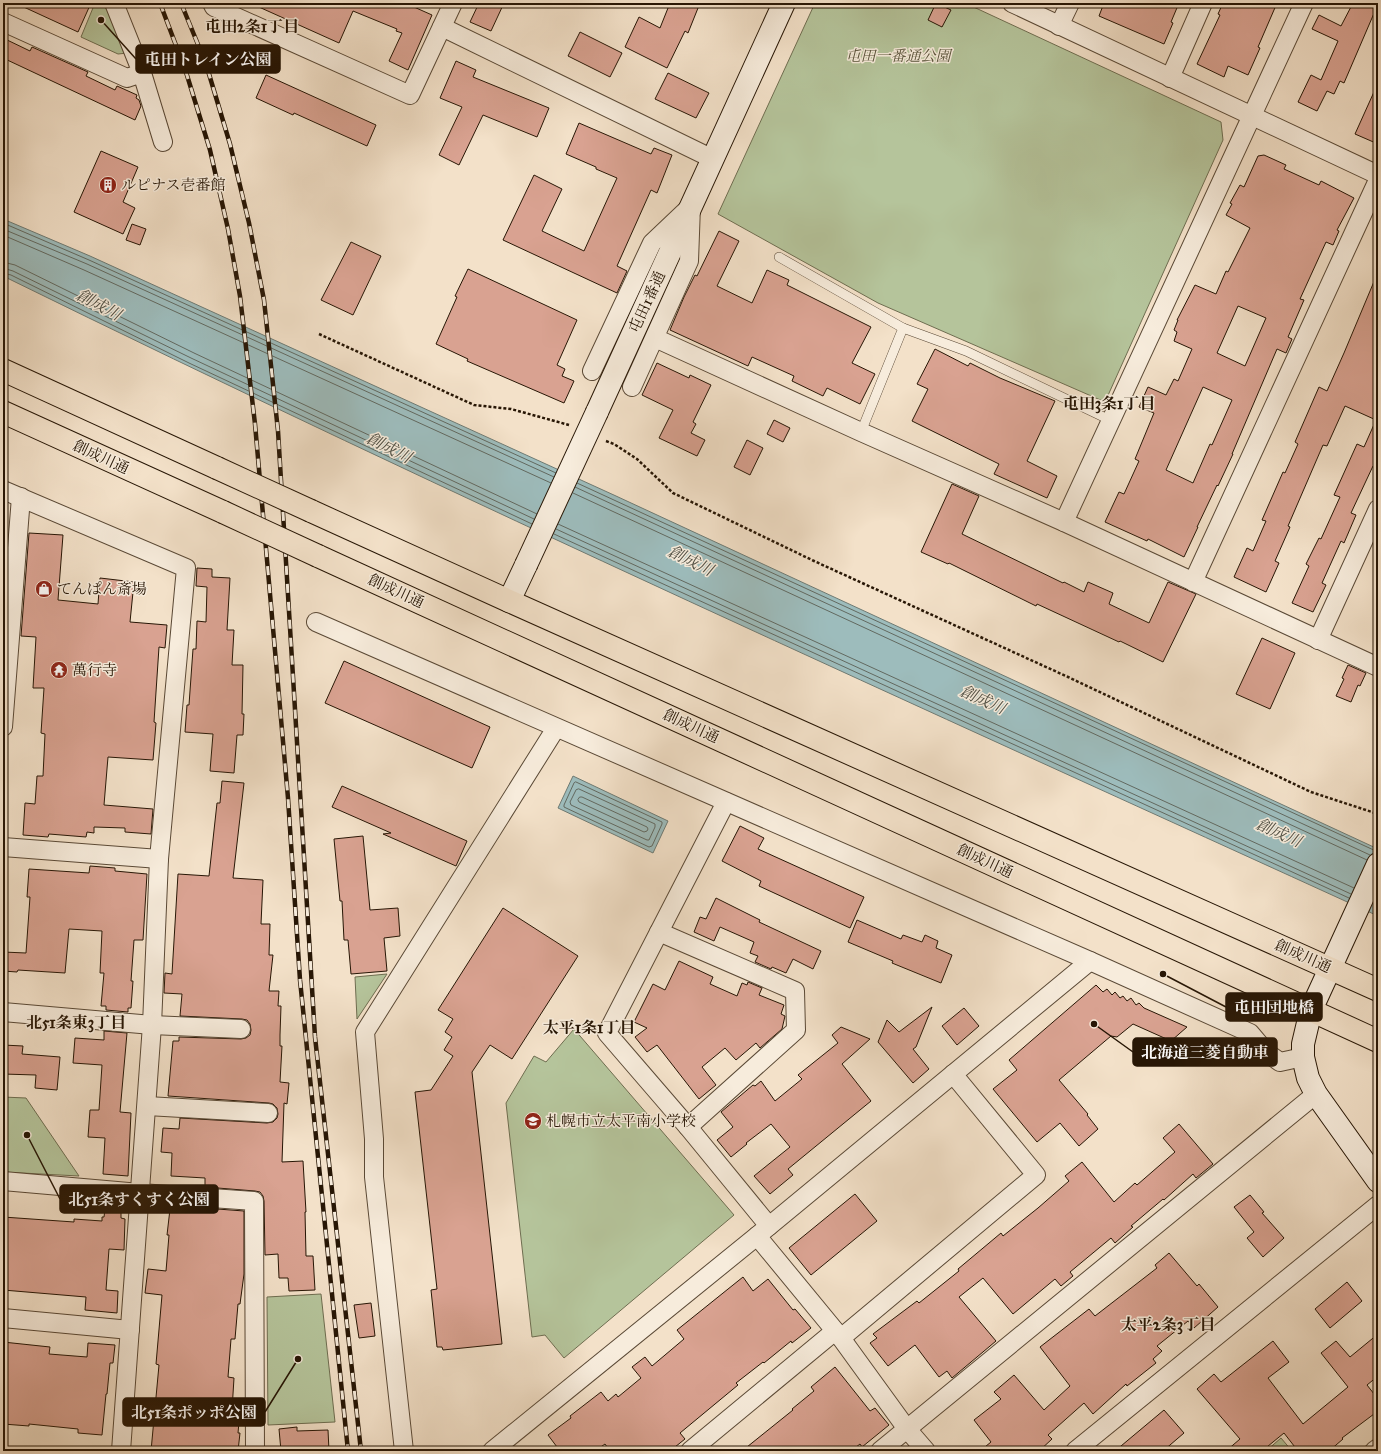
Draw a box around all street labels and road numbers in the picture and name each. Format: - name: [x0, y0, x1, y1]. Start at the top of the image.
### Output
- street label: 屯田1番通: [625, 268, 669, 336]
- street label: 創成川通: [70, 436, 132, 478]
- street label: 創成川通: [365, 570, 427, 612]
- street label: 創成川通: [660, 705, 722, 747]
- street label: 創成川通: [954, 840, 1016, 882]
- street label: 創成川通: [1272, 936, 1334, 976]

